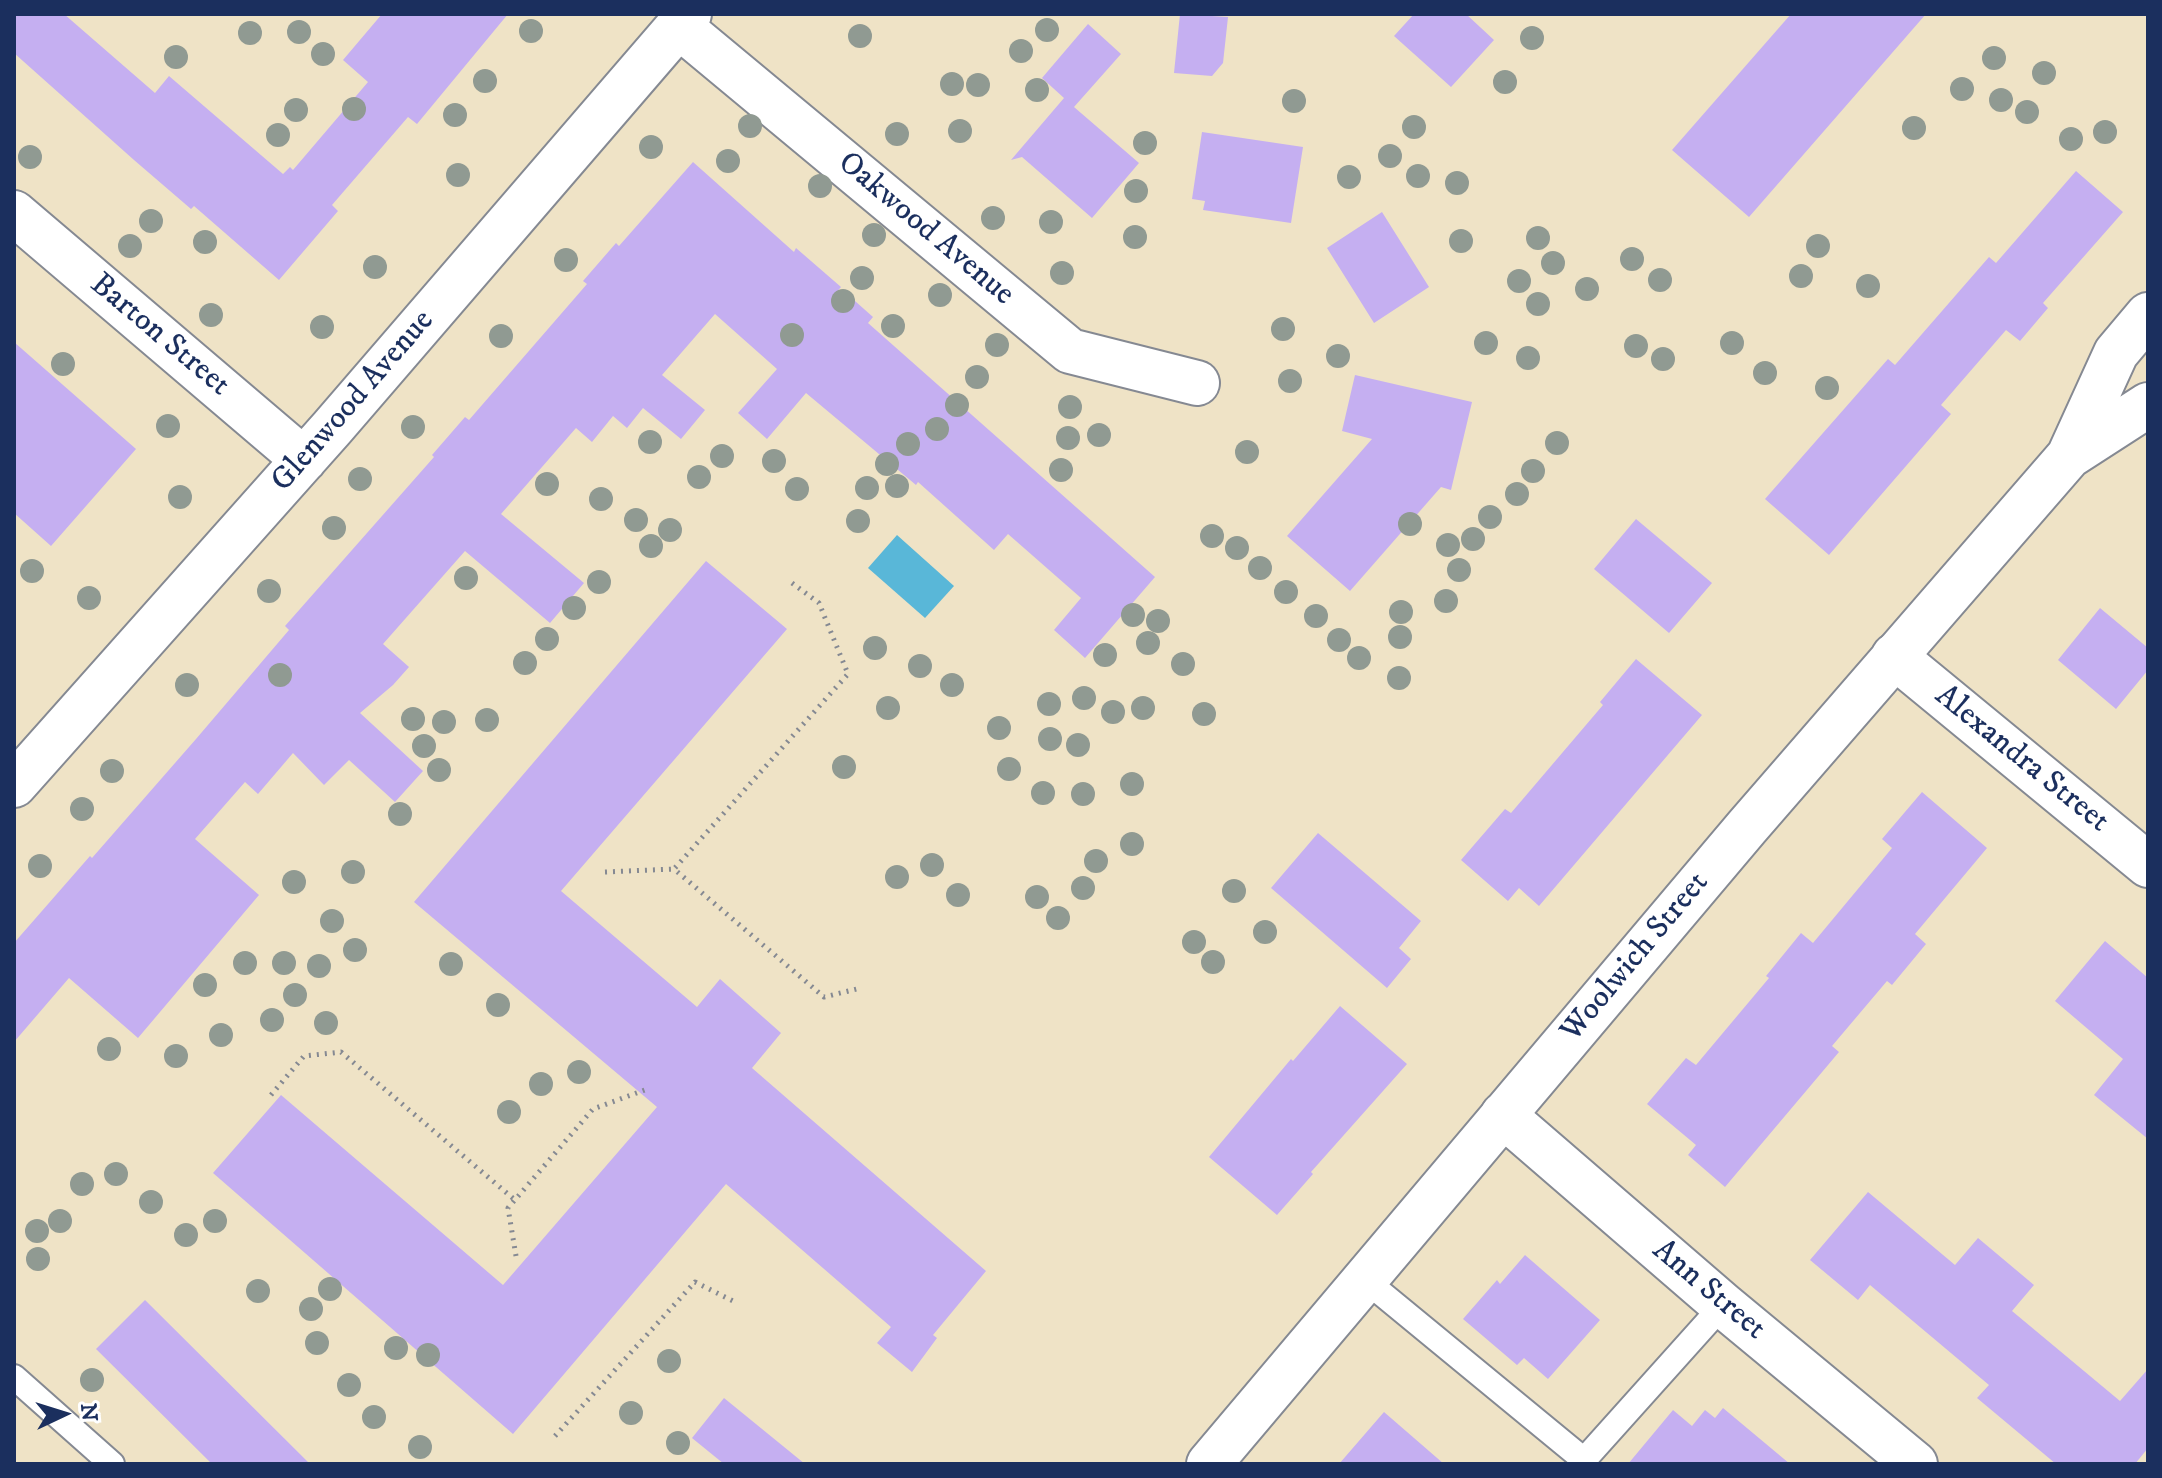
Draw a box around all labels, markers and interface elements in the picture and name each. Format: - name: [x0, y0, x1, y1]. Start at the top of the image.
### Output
- street label: Oakwood Avenue: [829, 145, 1021, 315]
- street label: Barton Street: [81, 266, 237, 406]
- street label: Glenwood Avenue: [265, 303, 443, 501]
- street label: Alexandra Street: [1926, 678, 2116, 842]
- street label: Woolwich Street: [1554, 865, 1718, 1051]
- street label: Ann Street: [1643, 1232, 1773, 1350]
- north arrow: [24, 1374, 104, 1454]
- text: N: [74, 1402, 103, 1422]

